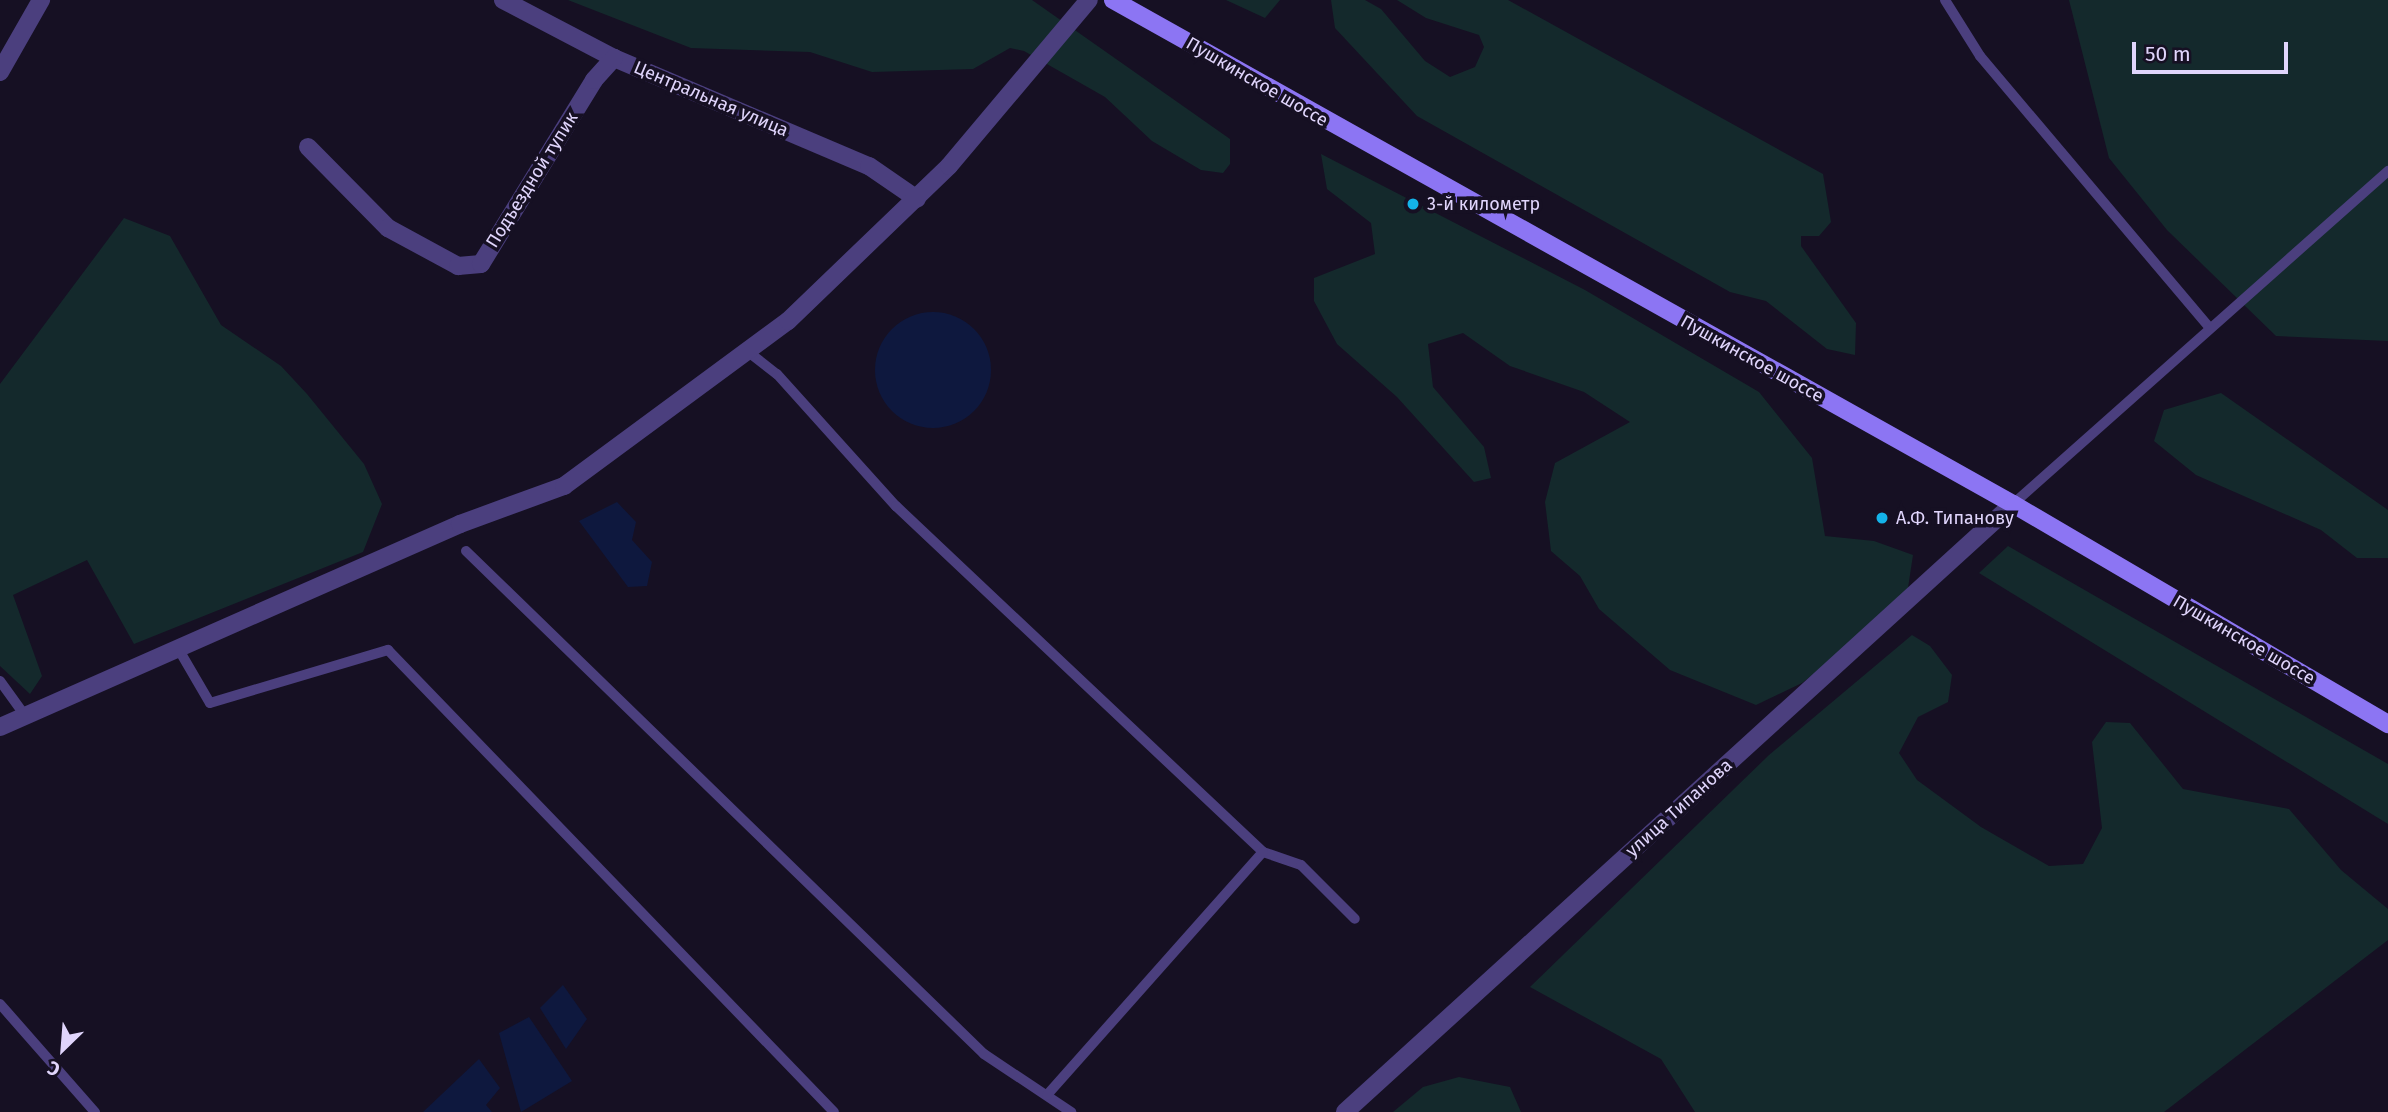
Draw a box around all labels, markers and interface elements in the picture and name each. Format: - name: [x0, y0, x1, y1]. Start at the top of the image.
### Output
- scale bar: [2136, 28, 2292, 72]
- street label: Пушкинское шоссе: [1182, 33, 1332, 131]
- text: 50 m: [2145, 41, 2191, 67]
- street label: Центральная улица: [630, 57, 792, 141]
- street label: Подъездной тупик: [482, 108, 582, 252]
- place label: 3-й километр: [1427, 193, 1540, 215]
- marker: 3-й километр: [1405, 196, 1421, 212]
- street label: Пушкинское шоссе: [1677, 311, 1827, 407]
- place label: А.Ф. Типанову: [1896, 507, 2014, 529]
- marker: А.Ф. Типанову: [1874, 510, 1890, 526]
- street label: Пушкинское шоссе: [2169, 591, 2319, 689]
- street label: улица Типанова: [1621, 755, 1737, 861]
- north arrow: [28, 1014, 98, 1084]
- text: С: [44, 1056, 64, 1081]

